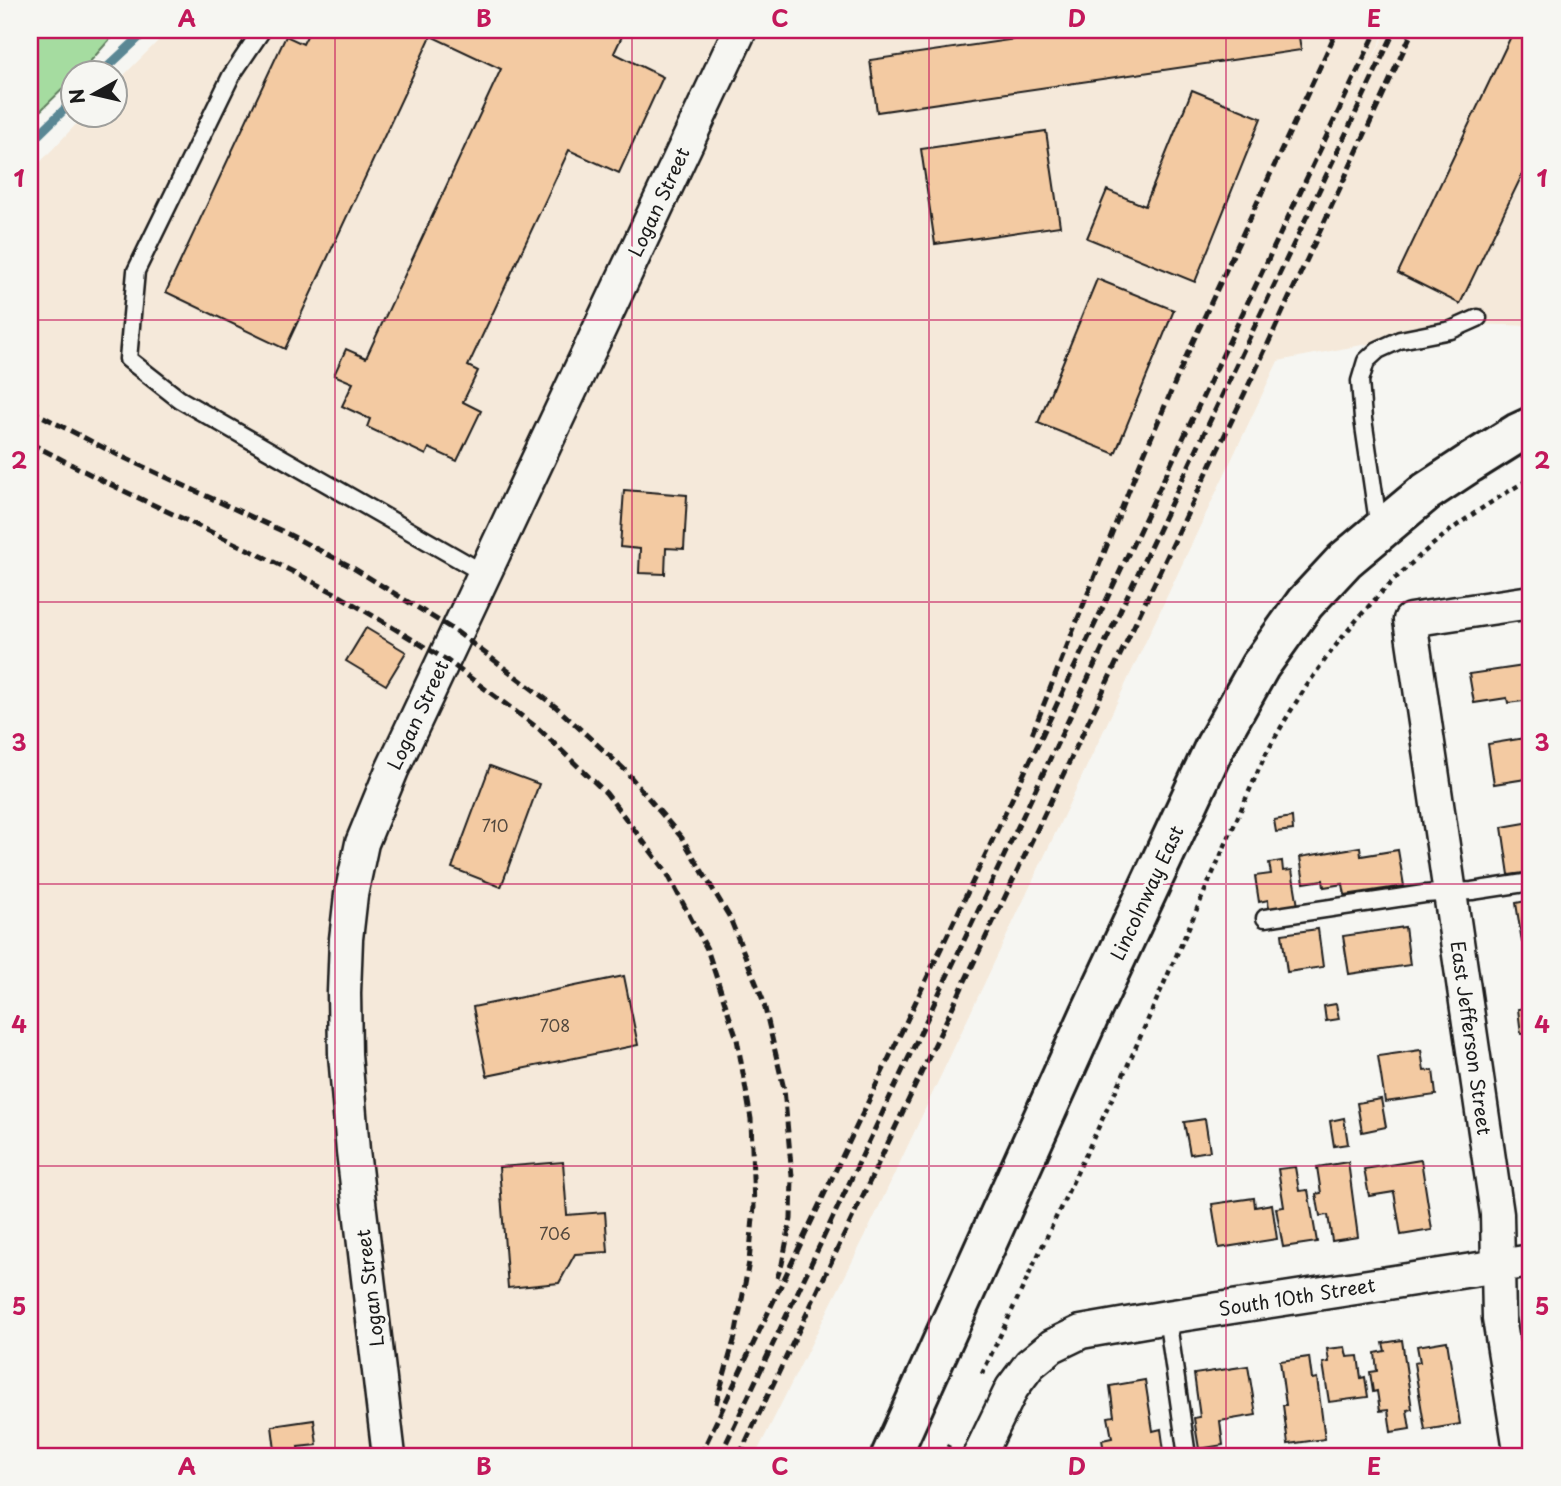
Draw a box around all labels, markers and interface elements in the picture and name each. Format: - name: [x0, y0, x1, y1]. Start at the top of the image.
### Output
- text: A: [178, 0, 196, 35]
- text: B: [476, 0, 492, 35]
- text: C: [771, 0, 789, 35]
- text: D: [1068, 0, 1086, 35]
- text: E: [1367, 0, 1381, 35]
- north arrow: [60, 60, 130, 130]
- text: N: [61, 87, 91, 106]
- street label: Logan Street: [620, 142, 696, 261]
- text: 1: [14, 160, 25, 195]
- text: 1: [1537, 160, 1548, 195]
- text: 2: [11, 442, 27, 477]
- text: 2: [1534, 442, 1550, 477]
- street label: Logan Street: [379, 655, 455, 774]
- text: 3: [11, 724, 27, 759]
- text: 3: [1534, 724, 1550, 759]
- house number: 710: [482, 813, 508, 837]
- street label: Lincolnway East: [1103, 820, 1190, 964]
- street label: East Jefferson Street: [1444, 939, 1500, 1137]
- text: 4: [11, 1006, 27, 1041]
- text: 4: [1534, 1006, 1550, 1041]
- house number: 708: [540, 1013, 570, 1037]
- house number: 706: [539, 1221, 571, 1245]
- street label: Logan Street: [348, 1228, 390, 1348]
- street label: South 10th Street: [1217, 1270, 1377, 1322]
- text: 5: [12, 1288, 26, 1323]
- text: 5: [1535, 1288, 1549, 1323]
- text: A: [178, 1448, 196, 1483]
- text: B: [476, 1448, 492, 1483]
- text: C: [771, 1448, 789, 1483]
- text: D: [1068, 1448, 1086, 1483]
- text: E: [1367, 1448, 1381, 1483]

